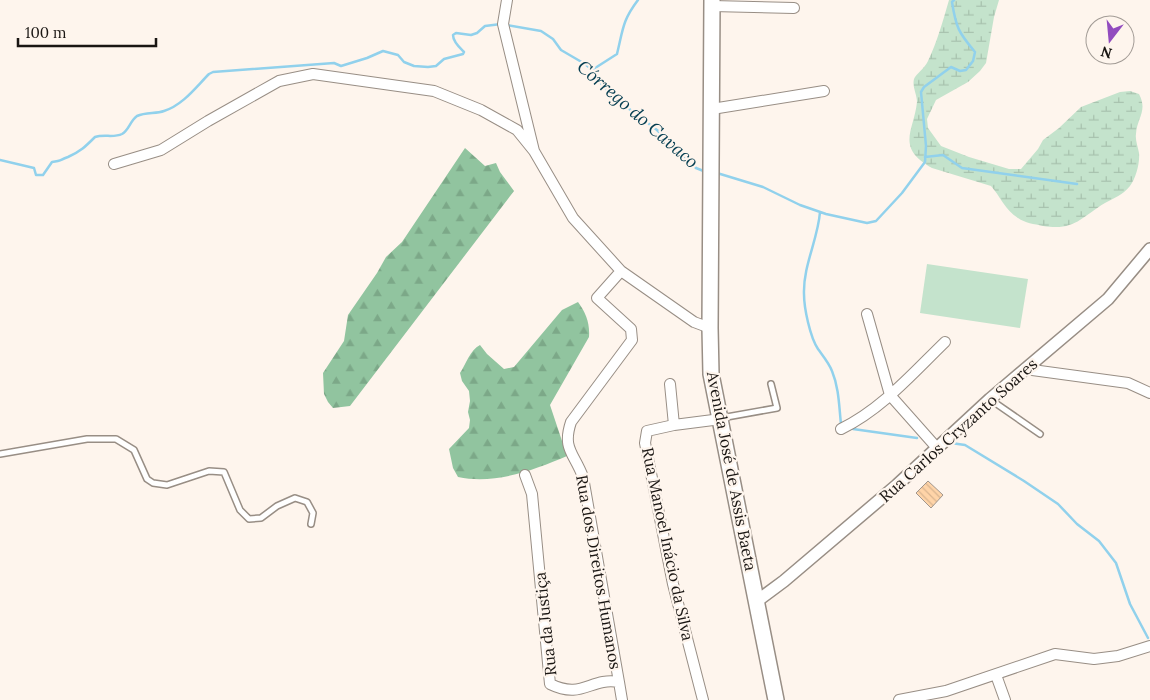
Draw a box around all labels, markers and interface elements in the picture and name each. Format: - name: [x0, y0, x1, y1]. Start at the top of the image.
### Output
- scale bar: [18, 15, 155, 47]
- north arrow: [1085, 15, 1135, 65]
- text: 100 m: [25, 23, 66, 42]
- text: N: [1099, 42, 1114, 63]
- water label: Córrego do Cavaco: [573, 55, 703, 173]
- street label: Rua Carlos Cryzanto Soares: [875, 354, 1041, 506]
- street label: Avenida José de Assis Baeta: [703, 369, 761, 572]
- street label: Rua Manoel Inácio da Silva: [638, 446, 698, 642]
- street label: Rua dos Direitos Humanos: [572, 473, 626, 671]
- street label: Rua da Justiça: [530, 571, 560, 677]

